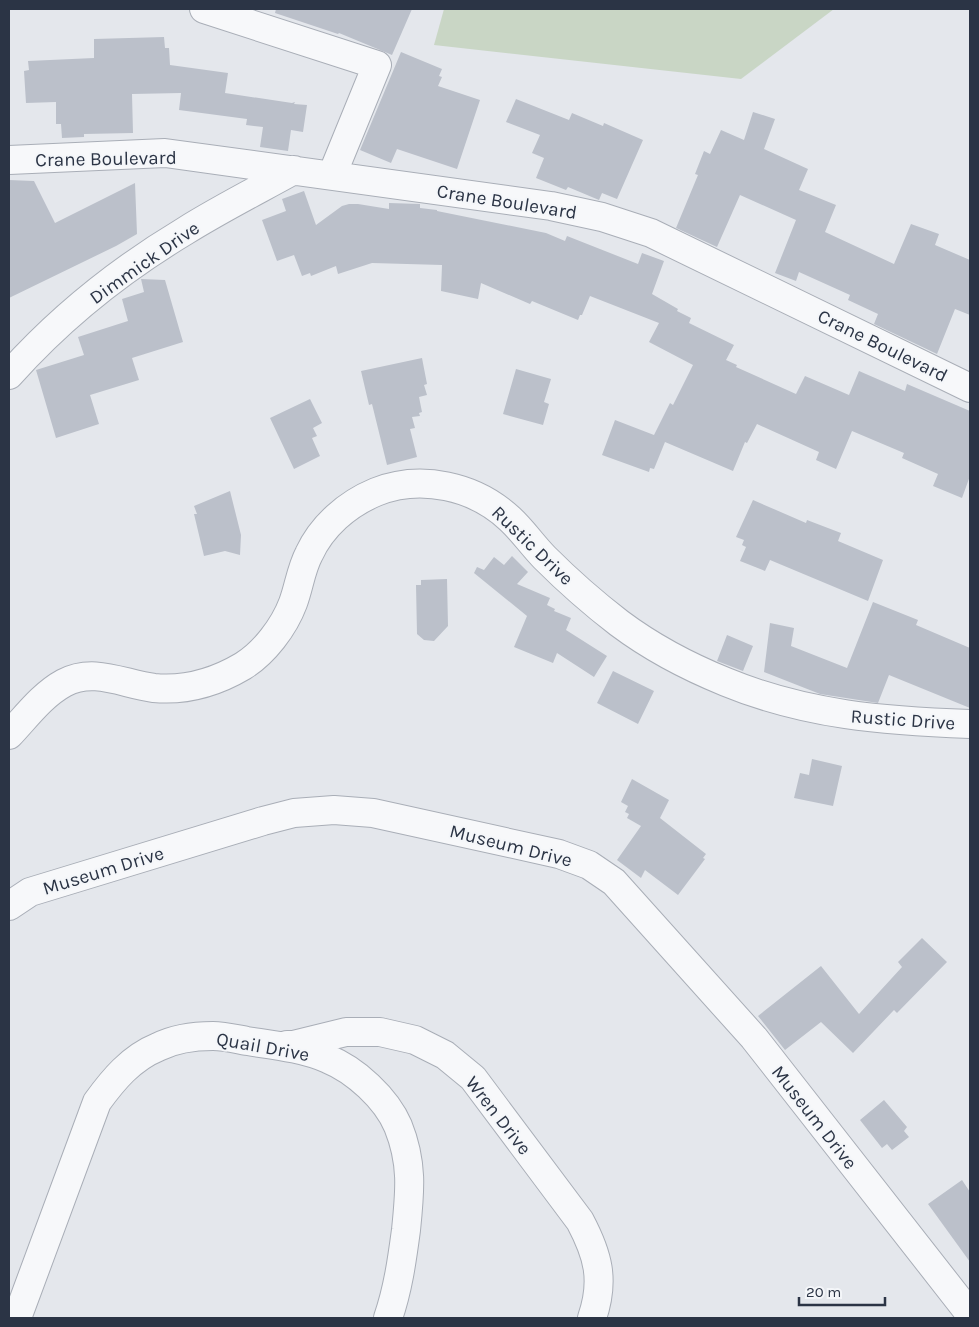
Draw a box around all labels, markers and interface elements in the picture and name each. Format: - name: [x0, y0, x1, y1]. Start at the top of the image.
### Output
- street label: Crane Boulevard: [35, 147, 177, 171]
- street label: Crane Boulevard: [435, 180, 579, 224]
- street label: Dimmick Drive: [86, 217, 204, 309]
- street label: Crane Boulevard: [814, 305, 951, 387]
- street label: Rustic Drive: [487, 501, 578, 590]
- street label: Rustic Drive: [850, 705, 956, 735]
- street label: Museum Drive: [447, 820, 574, 872]
- street label: Museum Drive: [40, 842, 167, 900]
- street label: Quail Drive: [215, 1028, 311, 1066]
- street label: Museum Drive: [767, 1061, 862, 1174]
- street label: Wren Drive: [461, 1072, 536, 1159]
- scale bar: [799, 1274, 885, 1306]
- text: 20 m: [806, 1283, 841, 1301]

